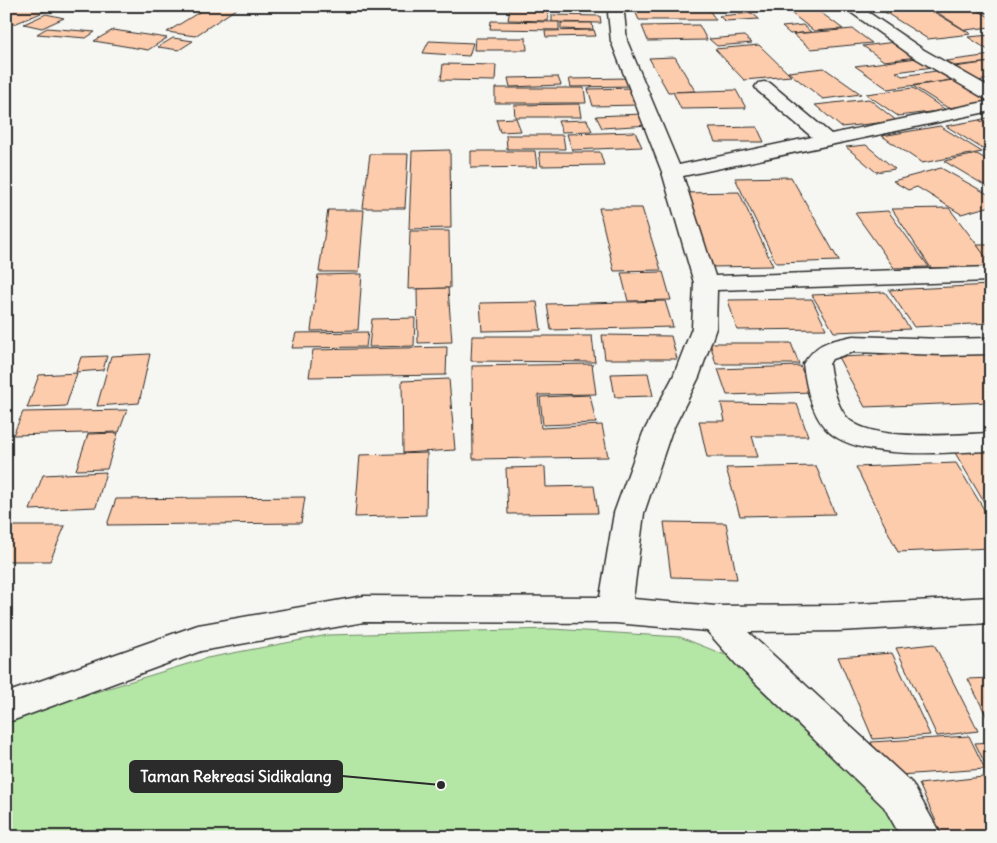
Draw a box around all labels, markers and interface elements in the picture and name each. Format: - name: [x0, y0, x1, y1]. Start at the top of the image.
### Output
- callout: Taman Rekreasi Sidikalang: [130, 761, 342, 792]
- text: Taman Rekreasi Sidikalang: [140, 766, 332, 787]

